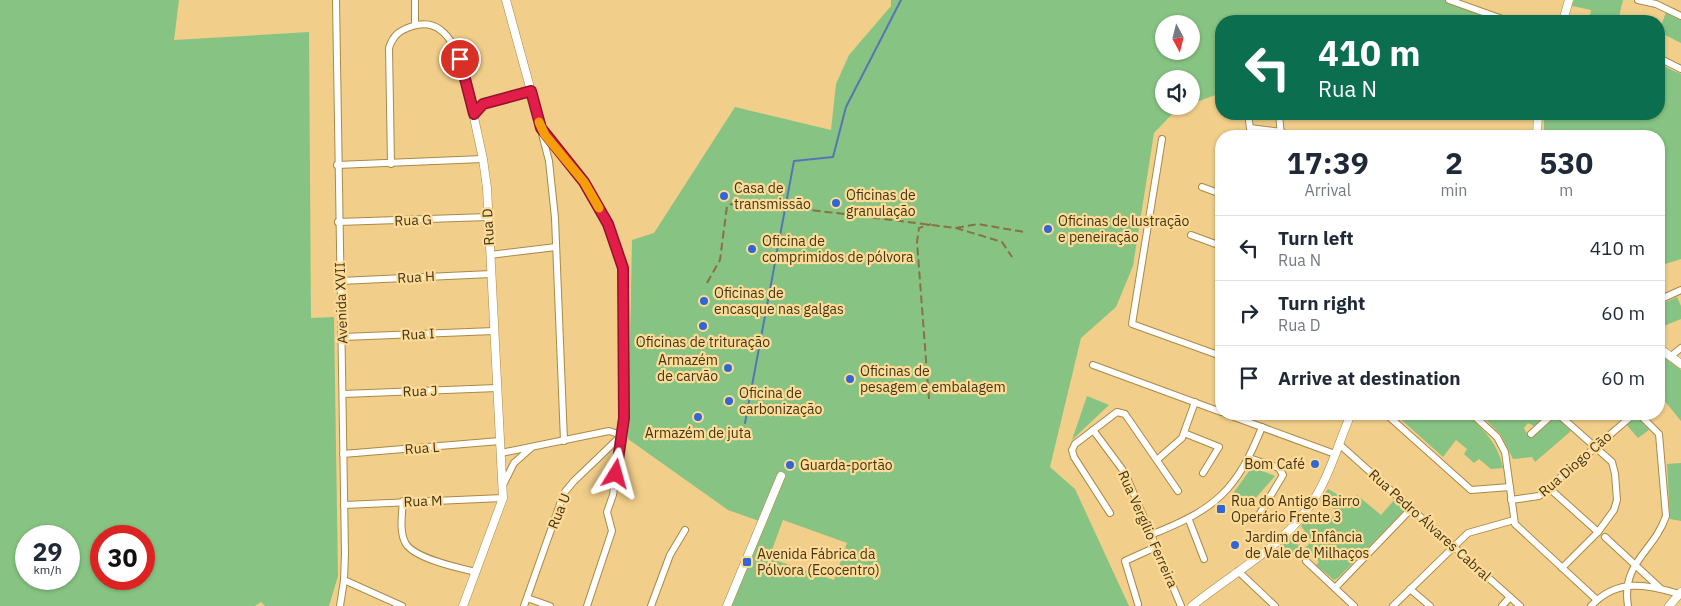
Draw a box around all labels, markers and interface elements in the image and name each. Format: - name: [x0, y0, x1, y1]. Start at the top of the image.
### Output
- north arrow: [1155, 15, 1200, 60]
- map controls: [1155, 15, 1200, 115]
- text: 410 m: [1318, 30, 1421, 76]
- icon: left: [1235, 35, 1300, 100]
- pin: [439, 38, 481, 80]
- icon: arrive: [446, 45, 474, 73]
- button: sound: [1155, 70, 1200, 115]
- text: Rua N: [1318, 74, 1377, 103]
- text: 17:39: [1287, 143, 1369, 182]
- text: 2: [1445, 143, 1463, 182]
- text: 530: [1539, 143, 1593, 182]
- place label: Casa de transmissão: [734, 179, 811, 213]
- text: Arrival: [1304, 180, 1351, 200]
- text: min: [1440, 180, 1467, 200]
- text: m: [1559, 180, 1573, 200]
- place label: Oficinas de granulação: [846, 186, 916, 220]
- marker: Casa de transmissão: [718, 190, 730, 202]
- marker: Oficinas de granulação: [830, 197, 842, 209]
- street label: Rua D: [478, 208, 498, 246]
- street label: Rua G: [394, 210, 432, 230]
- place label: Oficinas de lustração e peneiração: [1058, 212, 1190, 246]
- marker: Oficinas de lustração e peneiração: [1042, 223, 1054, 235]
- text: Turn left: [1278, 226, 1354, 250]
- place label: Oficina de comprimidos de pólvora: [762, 232, 914, 266]
- icon: left: [1235, 234, 1263, 262]
- text: 410 m: [1590, 236, 1645, 260]
- marker: Oficina de comprimidos de pólvora: [746, 243, 758, 255]
- text: Rua N: [1278, 250, 1321, 270]
- street label: Avenida XVII: [331, 262, 351, 344]
- street label: Rua H: [397, 267, 435, 287]
- place label: Oficinas de encasque nas galgas: [714, 284, 844, 318]
- text: Turn right: [1278, 291, 1365, 315]
- marker: Oficinas de encasque nas galgas: [698, 295, 710, 307]
- icon: right: [1235, 299, 1263, 327]
- text: 60 m: [1601, 301, 1645, 325]
- text: Rua D: [1278, 315, 1320, 335]
- marker: Oficinas de trituração: [697, 320, 709, 332]
- street label: Rua I: [401, 324, 435, 344]
- place label: Oficinas de trituração: [636, 333, 770, 351]
- place label: Armazém de carvão: [657, 351, 718, 385]
- marker: Armazém de carvão: [722, 362, 734, 374]
- place label: Oficinas de pesagem e embalagem: [860, 362, 1006, 396]
- icon: arrive: [1235, 364, 1263, 392]
- text: Arrive at destination: [1278, 366, 1461, 390]
- text: 60 m: [1601, 366, 1645, 390]
- marker: Oficinas de pesagem e embalagem: [844, 373, 856, 385]
- street label: Rua J: [402, 381, 438, 401]
- place label: Oficina de carbonização: [739, 384, 823, 418]
- marker: Oficina de carbonização: [723, 395, 735, 407]
- marker: Armazém de juta: [692, 411, 704, 423]
- place label: Armazém de juta: [645, 424, 752, 442]
- street label: Rua Diogo Cão: [1535, 427, 1615, 501]
- street label: Rua L: [404, 438, 440, 458]
- position arrow: [589, 447, 641, 499]
- place label: Bom Café: [1244, 455, 1305, 473]
- place label: Guarda-portão: [800, 456, 893, 474]
- marker: Bom Café: [1309, 458, 1321, 470]
- marker: Guarda-portão: [784, 459, 796, 471]
- street label: Rua Pedro Álvares Cabral: [1365, 465, 1496, 585]
- street label: Rua Vergílio Ferreira: [1114, 467, 1182, 591]
- street label: Rua U: [544, 490, 574, 532]
- street label: Rua M: [403, 491, 443, 511]
- place label: Rua do Antigo Bairro Operário Frente 3: [1231, 492, 1360, 526]
- marker: Rua do Antigo Bairro Operário Frente 3: [1215, 503, 1227, 515]
- speed limit sign: 30: [90, 525, 155, 590]
- place label: Jardim de Infância de Vale de Milhaços: [1245, 528, 1370, 562]
- text: 29: [32, 535, 63, 568]
- marker: Jardim de Infância de Vale de Milhaços: [1229, 539, 1241, 551]
- place label: Avenida Fábrica da Pólvora (Ecocentro): [757, 545, 880, 579]
- marker: Avenida Fábrica da Pólvora (Ecocentro): [741, 556, 753, 568]
- text: km/h: [33, 562, 62, 577]

